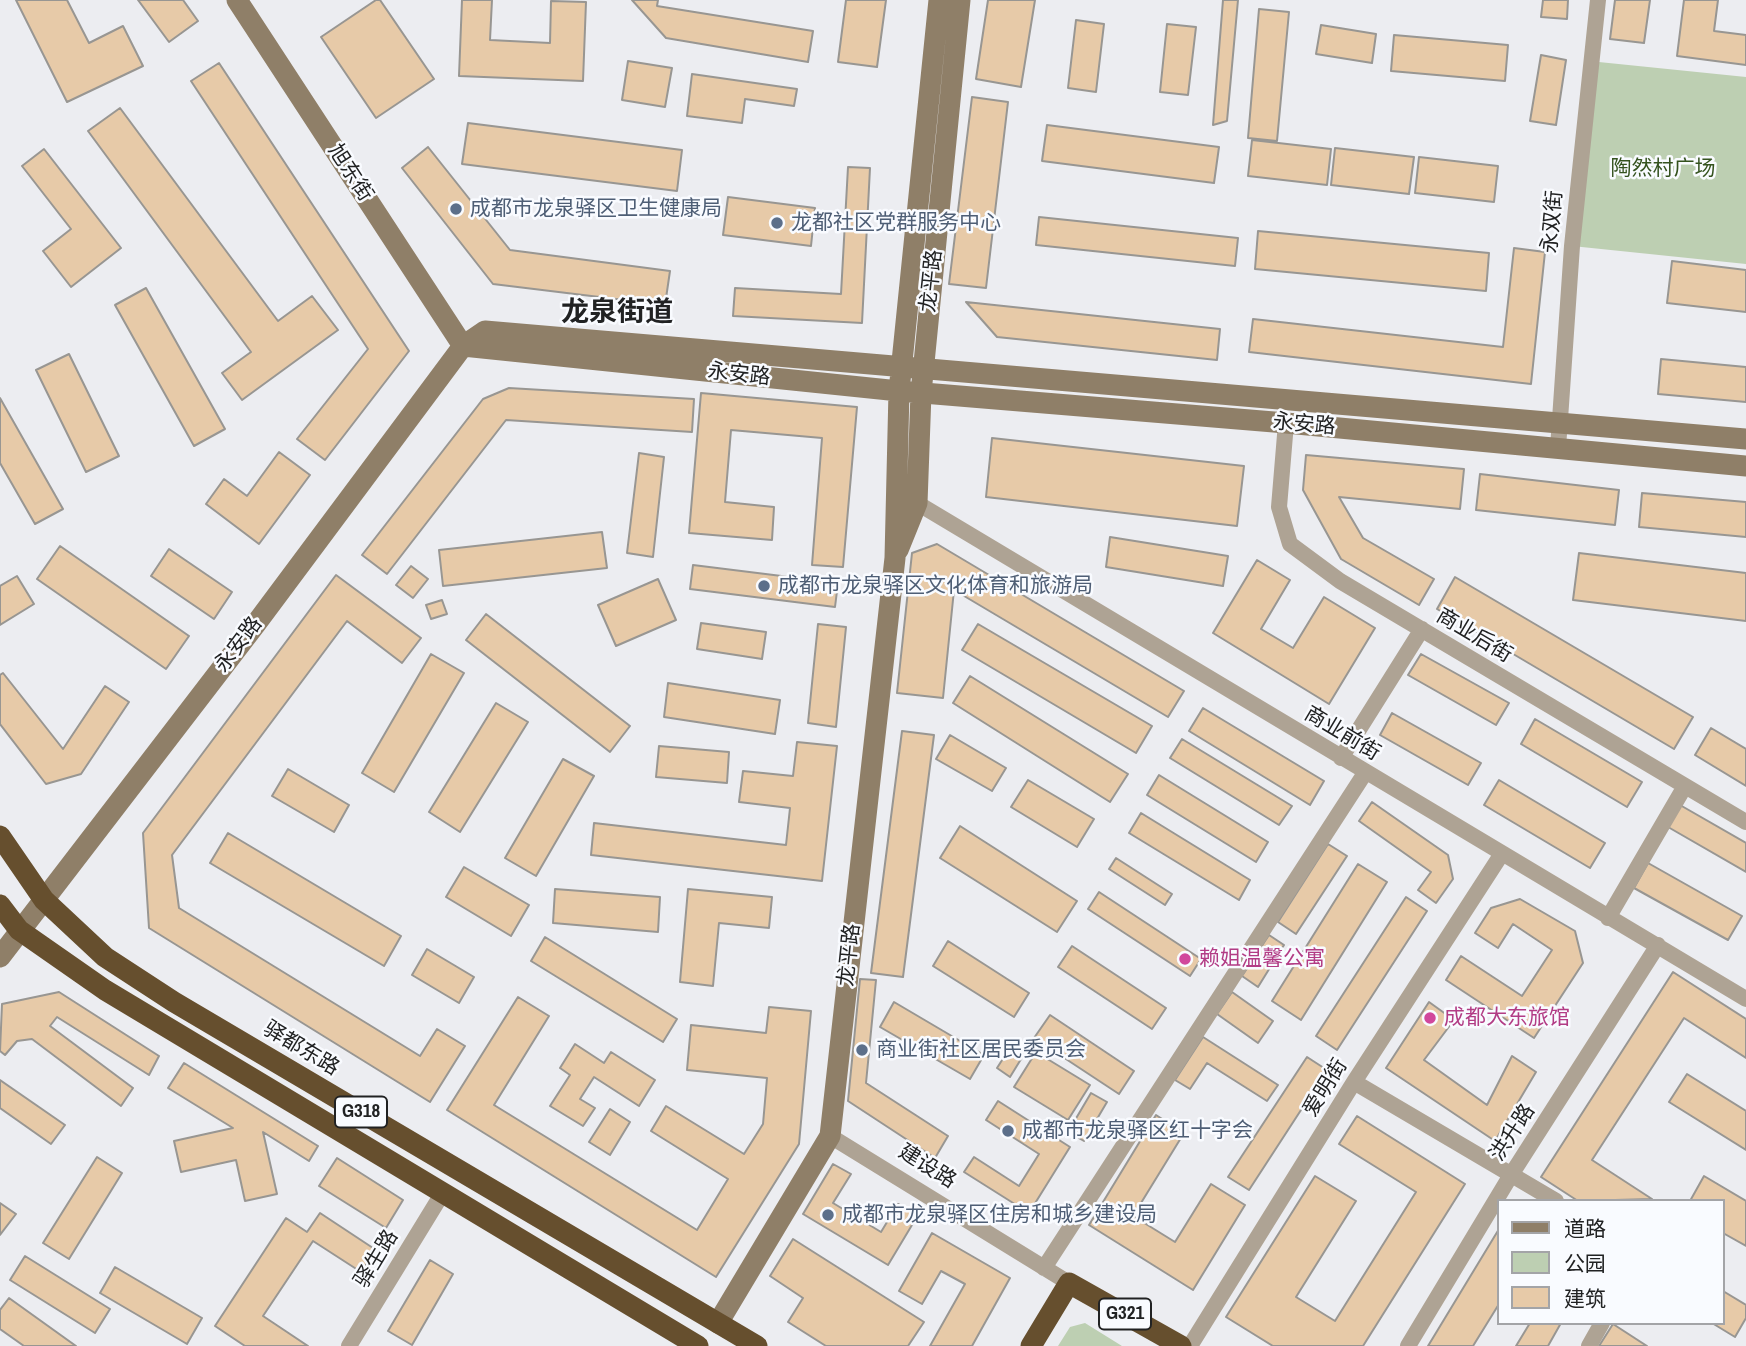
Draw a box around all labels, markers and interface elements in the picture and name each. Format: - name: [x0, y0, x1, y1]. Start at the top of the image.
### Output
- street label: 旭东街: [322, 140, 378, 206]
- park label: 陶然村广场: [1611, 156, 1715, 182]
- street label: 永双街: [1538, 190, 1568, 254]
- place label: 成都市龙泉驿区卫生健康局: [470, 196, 722, 222]
- marker: 成都市龙泉驿区卫生健康局: [448, 201, 464, 217]
- place label: 龙都社区党群服务中心: [791, 210, 1001, 236]
- marker: 龙都社区党群服务中心: [769, 215, 785, 231]
- street label: 龙平路: [916, 248, 948, 314]
- district label: 龙泉街道: [561, 296, 673, 330]
- street label: 永安路: [706, 359, 772, 391]
- street label: 永安路: [1272, 410, 1336, 440]
- place label: 成都市龙泉驿区文化体育和旅游局: [778, 573, 1093, 599]
- marker: 成都市龙泉驿区文化体育和旅游局: [756, 578, 772, 594]
- street label: 商业后街: [1432, 604, 1516, 668]
- street label: 永安路: [210, 612, 268, 678]
- street label: 商业前街: [1300, 702, 1384, 766]
- street label: 龙平路: [834, 922, 866, 988]
- place label: 赖姐温馨公寓: [1199, 946, 1325, 972]
- marker: 赖姐温馨公寓: [1177, 951, 1193, 967]
- place label: 成都大东旅馆: [1444, 1005, 1570, 1031]
- marker: 成都大东旅馆: [1422, 1010, 1438, 1026]
- street label: 驿都东路: [259, 1017, 343, 1081]
- place label: 商业街社区居民委员会: [876, 1037, 1086, 1063]
- marker: 商业街社区居民委员会: [854, 1042, 870, 1058]
- street label: 爱明街: [1299, 1055, 1353, 1121]
- road number: G318: [335, 1096, 387, 1128]
- street label: 洪升路: [1485, 1100, 1541, 1166]
- place label: 成都市龙泉驿区红十字会: [1022, 1118, 1253, 1144]
- marker: 成都市龙泉驿区红十字会: [1000, 1123, 1016, 1139]
- street label: 建设路: [894, 1140, 960, 1194]
- legend: [1498, 1199, 1725, 1325]
- place label: 成都市龙泉驿区住房和城乡建设局: [842, 1202, 1157, 1228]
- marker: 成都市龙泉驿区住房和城乡建设局: [820, 1207, 836, 1223]
- text: 道路: [1564, 1214, 1606, 1243]
- street label: 驿生路: [350, 1226, 404, 1292]
- text: 公园: [1564, 1249, 1606, 1278]
- text: 建筑: [1564, 1284, 1606, 1313]
- road number: G321: [1099, 1298, 1151, 1330]

